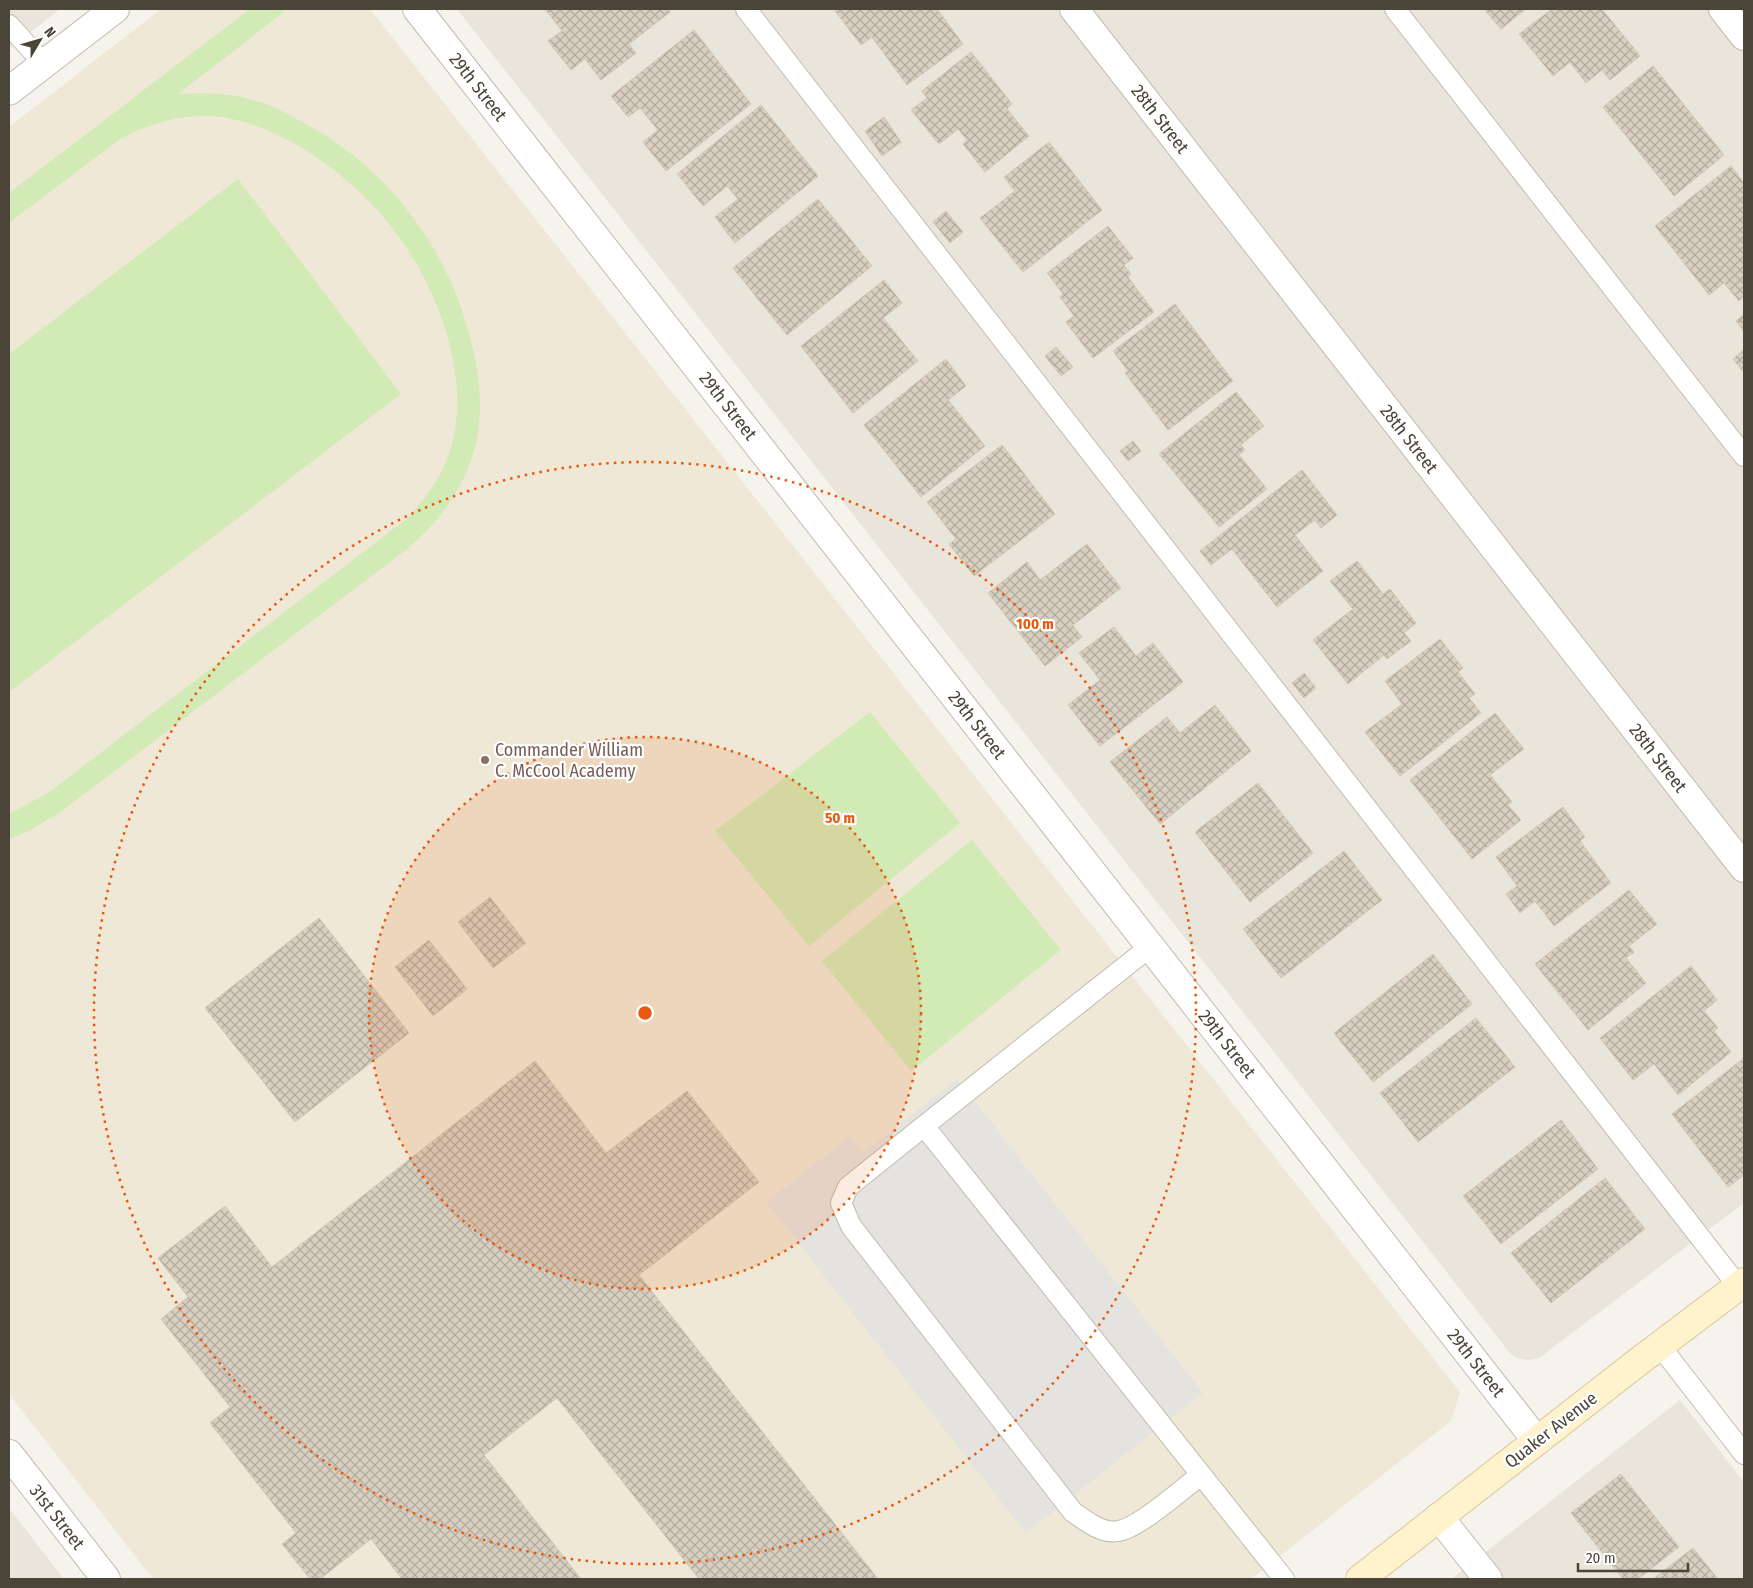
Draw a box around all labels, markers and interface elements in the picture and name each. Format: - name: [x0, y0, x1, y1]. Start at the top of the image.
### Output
- north arrow: [15, 15, 65, 65]
- text: N: [41, 24, 59, 41]
- street label: 29th Street: [445, 49, 511, 126]
- street label: 28th Street: [1126, 80, 1194, 158]
- street label: 29th Street: [695, 368, 761, 445]
- street label: 28th Street: [1375, 400, 1443, 478]
- text: 100 m: [1016, 615, 1054, 633]
- street label: 29th Street: [944, 687, 1010, 764]
- street label: 28th Street: [1624, 719, 1692, 797]
- place label: Commander William C. McCool Academy: [495, 739, 643, 782]
- marker: Commander William C. McCool Academy: [479, 754, 491, 766]
- text: 50 m: [825, 809, 855, 827]
- centre of rings: [636, 1004, 654, 1022]
- street label: 29th Street: [1194, 1006, 1260, 1083]
- street label: 29th Street: [1443, 1325, 1509, 1402]
- street label: Quaker Avenue: [1500, 1387, 1602, 1473]
- street label: 31st Street: [25, 1480, 89, 1554]
- scale bar: [1578, 1540, 1688, 1572]
- text: 20 m: [1586, 1549, 1616, 1567]

